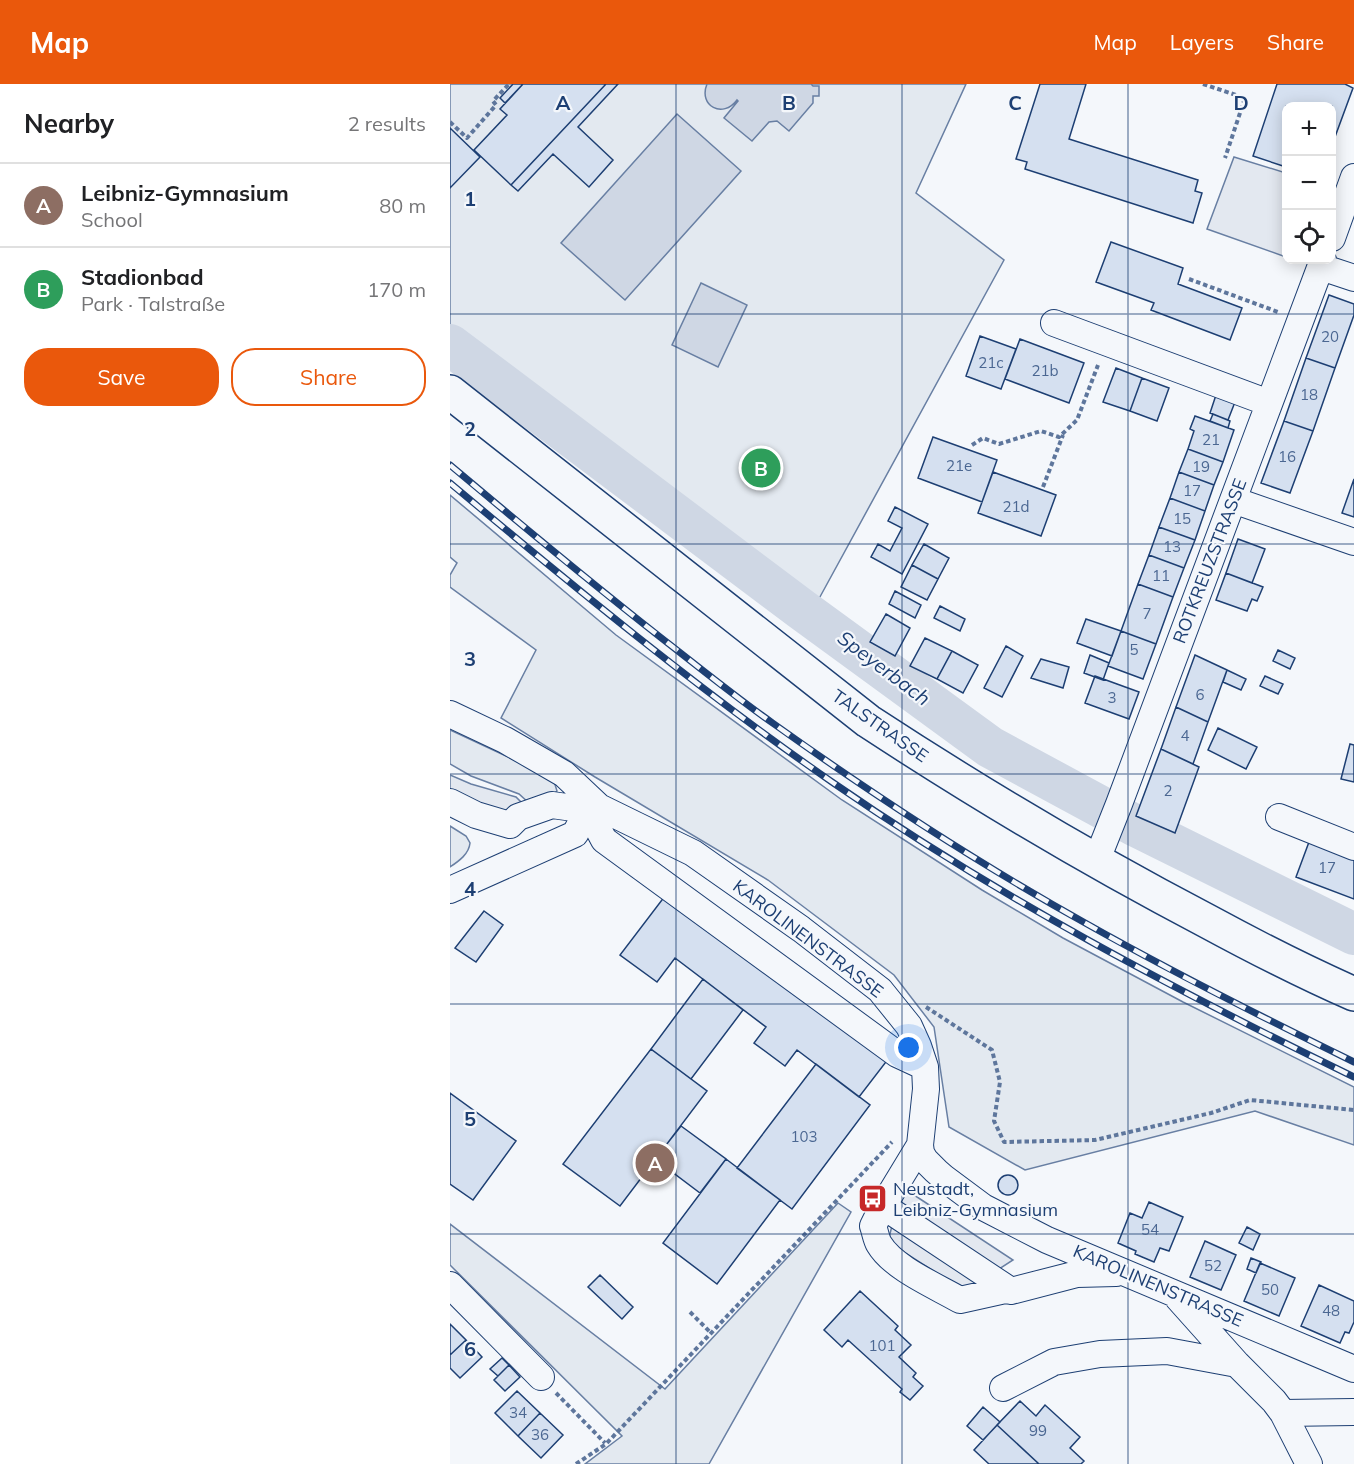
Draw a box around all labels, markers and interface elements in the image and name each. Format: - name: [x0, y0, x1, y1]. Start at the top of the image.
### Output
- text: Map: [30, 25, 89, 60]
- text: Map: [1094, 29, 1137, 55]
- text: Layers: [1170, 29, 1234, 55]
- text: Share: [1267, 29, 1324, 55]
- text: A: [556, 90, 571, 115]
- text: B: [782, 90, 796, 115]
- text: C: [1008, 90, 1022, 115]
- text: D: [1233, 90, 1249, 115]
- map controls: [1282, 102, 1336, 264]
- button: +: [1282, 102, 1336, 156]
- text: Nearby: [24, 107, 114, 140]
- text: 2 results: [348, 111, 426, 136]
- button: −: [1282, 156, 1336, 210]
- text: Leibniz-Gymnasium: [81, 179, 289, 207]
- text: 1: [464, 186, 476, 211]
- text: A: [36, 193, 51, 218]
- text: 80 m: [379, 193, 426, 218]
- text: School: [81, 207, 143, 232]
- button: locate: [1282, 210, 1336, 264]
- text: Stadionbad: [81, 263, 204, 291]
- text: B: [37, 277, 50, 302]
- text: 170 m: [367, 277, 426, 302]
- text: Park · Talstraße: [81, 291, 225, 316]
- house number: 20: [1321, 327, 1339, 346]
- button: Save: [24, 348, 219, 406]
- button: Share: [231, 348, 426, 406]
- house number: 21c: [978, 353, 1004, 372]
- house number: 21b: [1031, 361, 1059, 380]
- house number: 18: [1300, 385, 1318, 404]
- text: 2: [464, 416, 476, 441]
- house number: 21: [1202, 430, 1220, 449]
- pin: B: [742, 446, 780, 490]
- house number: 16: [1278, 447, 1296, 466]
- house number: 21e: [946, 456, 972, 475]
- house number: 19: [1192, 457, 1210, 476]
- street label: ROTKREUZSTRASSE: [1167, 475, 1252, 647]
- house number: 17: [1183, 481, 1201, 500]
- house number: 21d: [1002, 497, 1030, 516]
- house number: 15: [1173, 509, 1191, 528]
- house number: 13: [1163, 537, 1181, 556]
- house number: 11: [1152, 566, 1170, 585]
- house number: 7: [1142, 604, 1152, 623]
- water label: Speyerbach: [833, 625, 936, 711]
- house number: 5: [1129, 640, 1139, 659]
- text: 3: [464, 646, 476, 671]
- street label: TALSTRASSE: [828, 684, 933, 767]
- house number: 6: [1195, 685, 1205, 704]
- house number: 3: [1107, 688, 1117, 707]
- house number: 4: [1180, 726, 1190, 745]
- house number: 2: [1163, 781, 1173, 800]
- house number: 17: [1318, 858, 1336, 877]
- street label: KAROLINENSTRASSE: [728, 874, 888, 1003]
- text: 4: [464, 876, 476, 901]
- your location: [894, 1033, 923, 1062]
- text: 5: [464, 1106, 476, 1131]
- house number: 103: [790, 1127, 818, 1146]
- pin: A: [636, 1140, 674, 1186]
- place label: Neustadt, Leibniz-Gymnasium: [893, 1177, 1058, 1221]
- bus stop icon: Neustadt, Leibniz-Gymnasium: [856, 1183, 888, 1215]
- house number: 54: [1141, 1220, 1159, 1239]
- street label: KAROLINENSTRASSE: [1070, 1239, 1247, 1332]
- house number: 52: [1204, 1256, 1222, 1275]
- house number: 50: [1261, 1280, 1279, 1299]
- house number: 48: [1322, 1301, 1340, 1320]
- text: 6: [464, 1336, 476, 1361]
- house number: 101: [868, 1336, 896, 1355]
- house number: 34: [509, 1403, 527, 1422]
- house number: 99: [1029, 1421, 1047, 1440]
- house number: 36: [531, 1425, 549, 1444]

